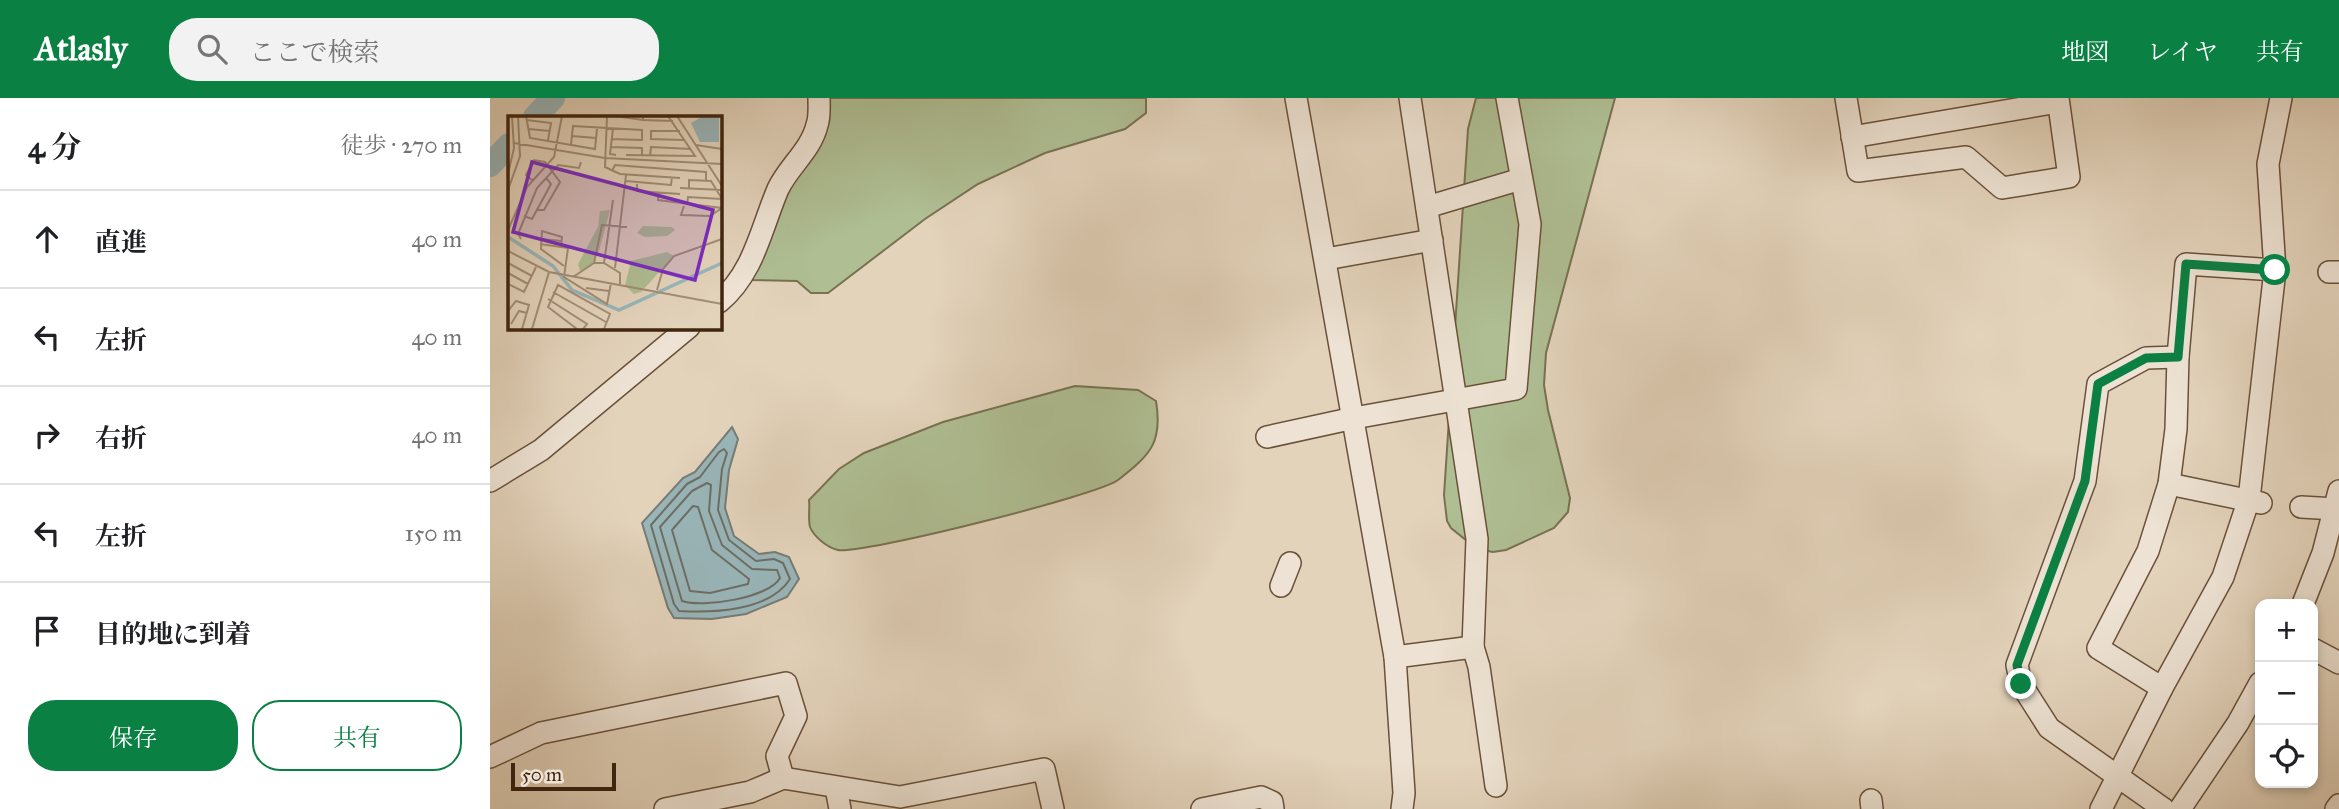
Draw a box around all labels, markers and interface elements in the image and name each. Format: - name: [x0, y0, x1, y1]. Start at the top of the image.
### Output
- search box: [169, 18, 659, 81]
- text: Atlasly: [35, 29, 127, 69]
- icon: search: [193, 30, 231, 68]
- text: ここで検索: [249, 36, 379, 68]
- text: 地図: [2061, 37, 2109, 67]
- text: レイヤ: [2147, 37, 2218, 67]
- text: 共有: [2256, 37, 2304, 67]
- inset map: [508, 116, 721, 329]
- text: 4 分: [28, 129, 81, 165]
- text: 徒歩 · 270 m: [340, 131, 462, 159]
- icon: ahead: [28, 220, 66, 258]
- text: 40 m: [412, 225, 462, 253]
- text: 直進: [95, 226, 147, 258]
- route start: [2259, 254, 2290, 285]
- icon: left: [28, 318, 66, 356]
- text: 40 m: [412, 323, 462, 351]
- text: 左折: [95, 324, 147, 356]
- icon: right: [28, 416, 66, 454]
- text: 40 m: [412, 421, 462, 449]
- text: 右折: [95, 422, 147, 454]
- icon: left: [28, 514, 66, 552]
- text: 150 m: [405, 519, 462, 547]
- text: 左折: [95, 520, 147, 552]
- map controls: [2255, 599, 2318, 788]
- button: +: [2255, 599, 2318, 662]
- icon: arrive: [28, 612, 66, 650]
- text: 目的地に到着: [95, 618, 251, 650]
- button: −: [2255, 662, 2318, 725]
- route end: [2005, 668, 2036, 699]
- button: 保存: [28, 700, 238, 771]
- button: 共有: [252, 700, 462, 771]
- button: locate: [2255, 725, 2318, 788]
- scale bar: [511, 760, 616, 792]
- text: 50 m: [522, 763, 562, 786]

